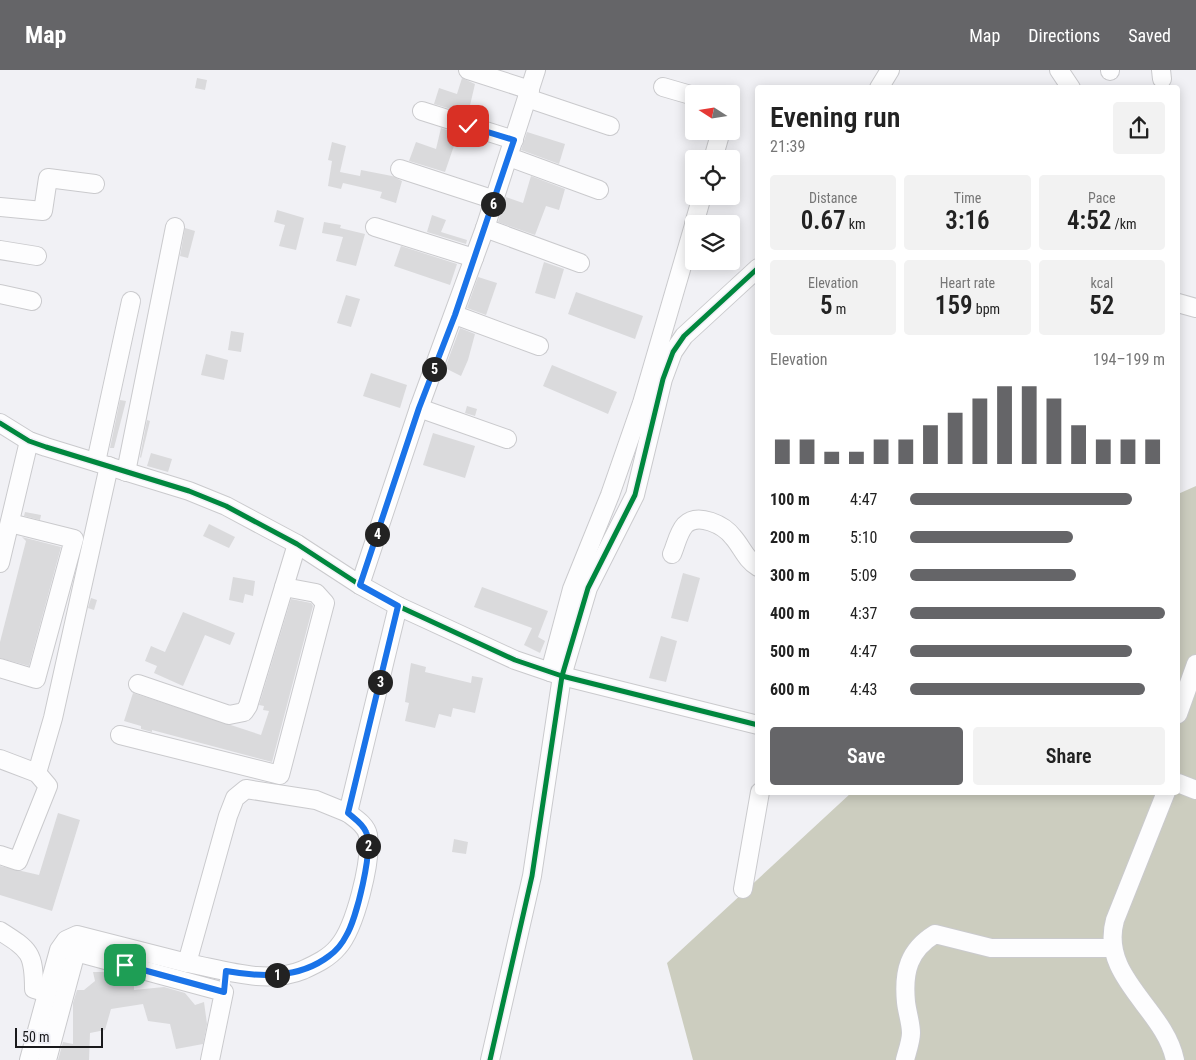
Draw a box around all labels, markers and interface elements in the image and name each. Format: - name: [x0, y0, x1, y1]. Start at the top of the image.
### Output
- text: Map: [25, 21, 66, 49]
- text: Map: [969, 25, 1000, 46]
- text: Directions: [1028, 25, 1100, 46]
- text: Saved: [1128, 25, 1171, 46]
- north arrow: [685, 85, 740, 140]
- map controls: [685, 85, 740, 270]
- text: Evening run: [770, 101, 900, 134]
- button: share: [1113, 102, 1165, 154]
- pin: [447, 105, 489, 147]
- icon: check: [454, 112, 482, 140]
- text: 21:39: [770, 137, 805, 156]
- button: locate: [685, 150, 740, 205]
- text: Distance: [809, 190, 857, 206]
- text: Time: [954, 190, 981, 206]
- text: Pace: [1088, 190, 1116, 206]
- pin: 6: [480, 192, 506, 216]
- text: 6: [490, 196, 497, 212]
- text: 0.67: [801, 206, 846, 235]
- text: 3:16: [945, 206, 990, 235]
- text: 4:52: [1067, 206, 1111, 235]
- button: layers: [685, 215, 740, 270]
- text: km: [846, 216, 866, 232]
- text: /km: [1111, 216, 1137, 232]
- text: Elevation: [808, 275, 858, 291]
- text: Heart rate: [940, 275, 995, 291]
- text: kcal: [1091, 275, 1113, 291]
- text: 5: [820, 291, 833, 320]
- text: 159: [935, 291, 973, 320]
- text: 52: [1089, 291, 1114, 320]
- text: m: [833, 301, 846, 317]
- text: bpm: [973, 301, 1000, 317]
- text: Elevation: [770, 350, 828, 369]
- text: 194–199 m: [1093, 350, 1165, 369]
- pin: 5: [422, 356, 446, 382]
- text: 5: [431, 361, 438, 377]
- text: 100 m: [770, 490, 810, 509]
- text: 4:47: [850, 490, 877, 509]
- pin: 4: [364, 522, 390, 546]
- text: 4: [374, 526, 381, 542]
- text: 200 m: [770, 528, 810, 547]
- text: 5:10: [850, 528, 877, 547]
- text: 300 m: [770, 566, 810, 585]
- text: 5:09: [850, 566, 877, 585]
- text: 400 m: [770, 604, 810, 623]
- text: 4:37: [850, 604, 877, 623]
- text: 500 m: [770, 642, 810, 661]
- text: 4:47: [850, 642, 877, 661]
- pin: 3: [368, 670, 392, 694]
- text: 3: [377, 674, 384, 690]
- text: 600 m: [770, 680, 810, 699]
- text: 4:43: [850, 680, 877, 699]
- button: Save: [770, 727, 963, 785]
- button: Share: [973, 727, 1165, 785]
- pin: 2: [356, 834, 380, 858]
- text: 2: [365, 838, 372, 854]
- pin: [104, 944, 146, 986]
- icon: arrive: [111, 951, 139, 979]
- pin: 1: [264, 962, 290, 988]
- text: 1: [274, 967, 281, 983]
- scale bar: [15, 1025, 102, 1048]
- text: 50 m: [22, 1029, 50, 1045]

